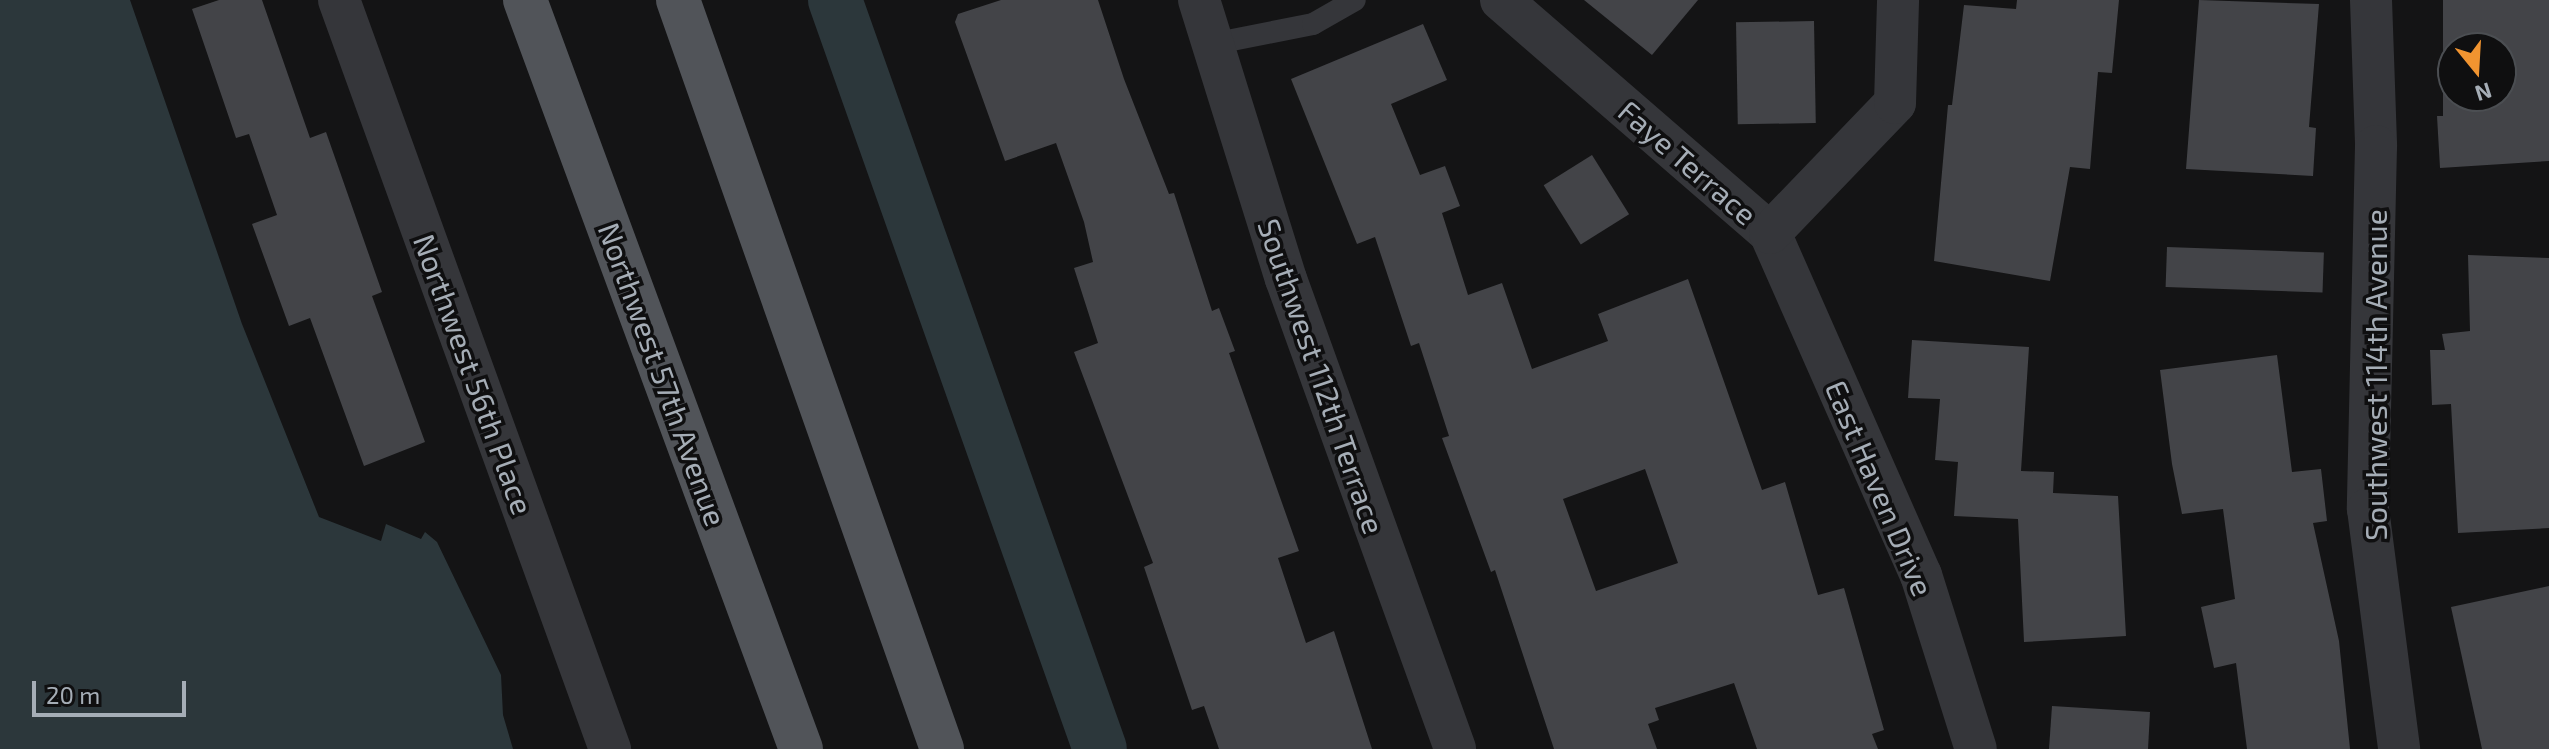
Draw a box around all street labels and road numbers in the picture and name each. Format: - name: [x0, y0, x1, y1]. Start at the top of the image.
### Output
- street label: Faye Terrace: [1611, 92, 1765, 232]
- street label: Southwest 114th Avenue: [2357, 209, 2393, 541]
- street label: Southwest 112th Terrace: [1251, 213, 1393, 539]
- street label: Northwest 57th Avenue: [591, 217, 735, 531]
- street label: Northwest 56th Place: [407, 229, 541, 519]
- street label: East Haven Drive: [1818, 375, 1942, 601]

